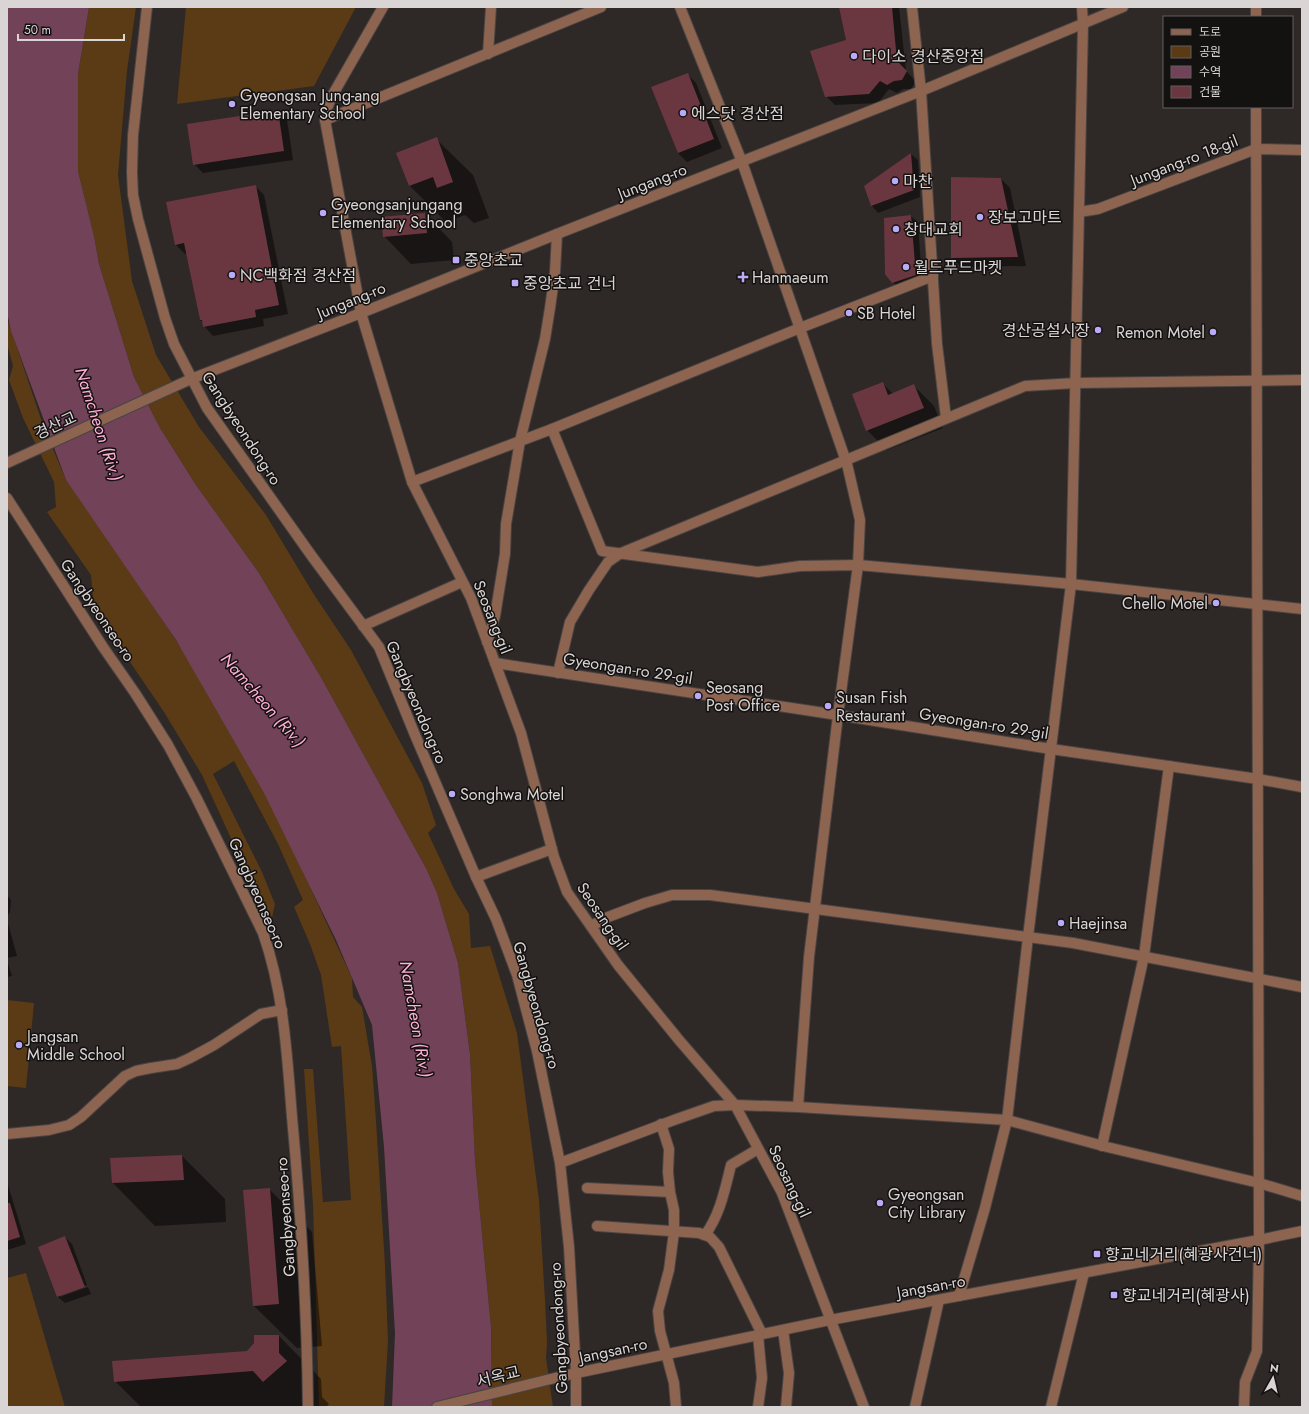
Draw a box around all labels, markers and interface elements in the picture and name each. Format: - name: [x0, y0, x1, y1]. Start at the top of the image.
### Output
- scale bar: [18, 16, 124, 42]
- legend: [1163, 16, 1293, 108]
- text: 50 m: [24, 21, 51, 39]
- text: 도로: [1199, 23, 1221, 41]
- text: 공원: [1199, 43, 1221, 61]
- place label: 다이소 경산중앙점: [862, 45, 985, 68]
- marker: 다이소 경산중앙점: [849, 51, 859, 61]
- text: 수역: [1199, 63, 1221, 81]
- text: 건물: [1199, 83, 1221, 101]
- place label: Gyeongsan Jung-ang Elementary School: [240, 84, 380, 125]
- marker: Gyeongsan Jung-ang Elementary School: [227, 99, 237, 109]
- place label: 에스닷 경산점: [691, 102, 784, 125]
- marker: 에스닷 경산점: [678, 108, 688, 118]
- street label: Jungang-ro 18-gil: [1125, 129, 1241, 192]
- street label: Jungang-ro: [612, 158, 690, 206]
- place label: 마찬: [903, 170, 933, 193]
- marker: 마찬: [890, 176, 900, 186]
- place label: Gyeongsanjungang Elementary School: [331, 193, 463, 234]
- place label: 장보고마트: [988, 206, 1062, 229]
- marker: Gyeongsanjungang Elementary School: [318, 208, 328, 218]
- marker: 장보고마트: [975, 212, 985, 222]
- place label: 창대교회: [904, 218, 963, 241]
- marker: 창대교회: [891, 224, 901, 234]
- place label: 중앙초교: [464, 249, 523, 272]
- marker: 중앙초교: [451, 255, 461, 265]
- place label: 월드푸드마켓: [914, 256, 1002, 279]
- marker: 월드푸드마켓: [901, 262, 911, 272]
- place label: NC백화점 경산점: [240, 264, 356, 287]
- place label: Hanmaeum: [752, 266, 829, 289]
- marker: NC백화점 경산점: [227, 270, 237, 280]
- marker: Hanmaeum: [737, 271, 749, 283]
- place label: 중앙초교 건너: [523, 272, 616, 295]
- street label: Jungang-ro: [311, 276, 389, 325]
- marker: 중앙초교 건너: [510, 278, 520, 288]
- place label: SB Hotel: [857, 302, 915, 325]
- marker: SB Hotel: [844, 308, 854, 318]
- place label: 경산공설시장: [1002, 319, 1090, 342]
- place label: Remon Motel: [1116, 321, 1205, 344]
- marker: 경산공설시장: [1093, 325, 1103, 335]
- marker: Remon Motel: [1208, 327, 1218, 337]
- water label: Namcheon (Riv.): [69, 364, 129, 484]
- street label: Gangbyeondong-ro: [196, 367, 287, 490]
- street label: 경산교: [30, 406, 80, 445]
- street label: Gangbyeonseo-ro: [55, 554, 141, 666]
- street label: Seosang-gil: [467, 577, 518, 658]
- place label: Chello Motel: [1122, 592, 1208, 615]
- marker: Chello Motel: [1211, 598, 1221, 608]
- street label: Gangbyeondong-ro: [380, 637, 453, 767]
- street label: Gyeongan-ro 29-gil: [562, 647, 694, 690]
- water label: Namcheon (Riv.): [215, 648, 311, 752]
- place label: Seosang Post Office: [706, 676, 780, 717]
- place label: Susan Fish Restaurant: [836, 686, 908, 727]
- marker: Seosang Post Office: [693, 691, 703, 701]
- marker: Susan Fish Restaurant: [823, 701, 833, 711]
- street label: Gyeongan-ro 29-gil: [918, 702, 1050, 745]
- place label: Songhwa Motel: [460, 783, 564, 806]
- marker: Songhwa Motel: [447, 789, 457, 799]
- street label: Gangbyeonseo-ro: [223, 834, 292, 953]
- street label: Seosang-gil: [571, 878, 634, 955]
- place label: Haejinsa: [1069, 912, 1127, 935]
- marker: Haejinsa: [1056, 918, 1066, 928]
- street label: Gangbyeondong-ro: [507, 939, 566, 1072]
- water label: Namcheon (Riv.): [394, 959, 438, 1079]
- place label: Jangsan Middle School: [25, 1025, 125, 1066]
- marker: Jangsan Middle School: [14, 1040, 24, 1050]
- street label: Seosang-gil: [763, 1141, 816, 1221]
- street label: Gangbyeonseo-ro: [270, 1156, 301, 1277]
- place label: Gyeongsan City Library: [888, 1183, 966, 1224]
- marker: Gyeongsan City Library: [875, 1198, 885, 1208]
- place label: 향교네거리(혜광사건너): [1105, 1243, 1262, 1266]
- marker: 향교네거리(혜광사건너): [1092, 1249, 1102, 1259]
- street label: Gangbyeondong-ro: [544, 1262, 573, 1394]
- street label: Jangsan-ro: [893, 1269, 967, 1304]
- place label: 향교네거리(혜광사): [1122, 1284, 1250, 1307]
- marker: 향교네거리(혜광사): [1109, 1290, 1119, 1300]
- street label: Jangsan-ro: [575, 1332, 649, 1369]
- north arrow: [1253, 1358, 1293, 1398]
- street label: 서옥교: [474, 1360, 522, 1393]
- text: N: [1269, 1360, 1280, 1377]

